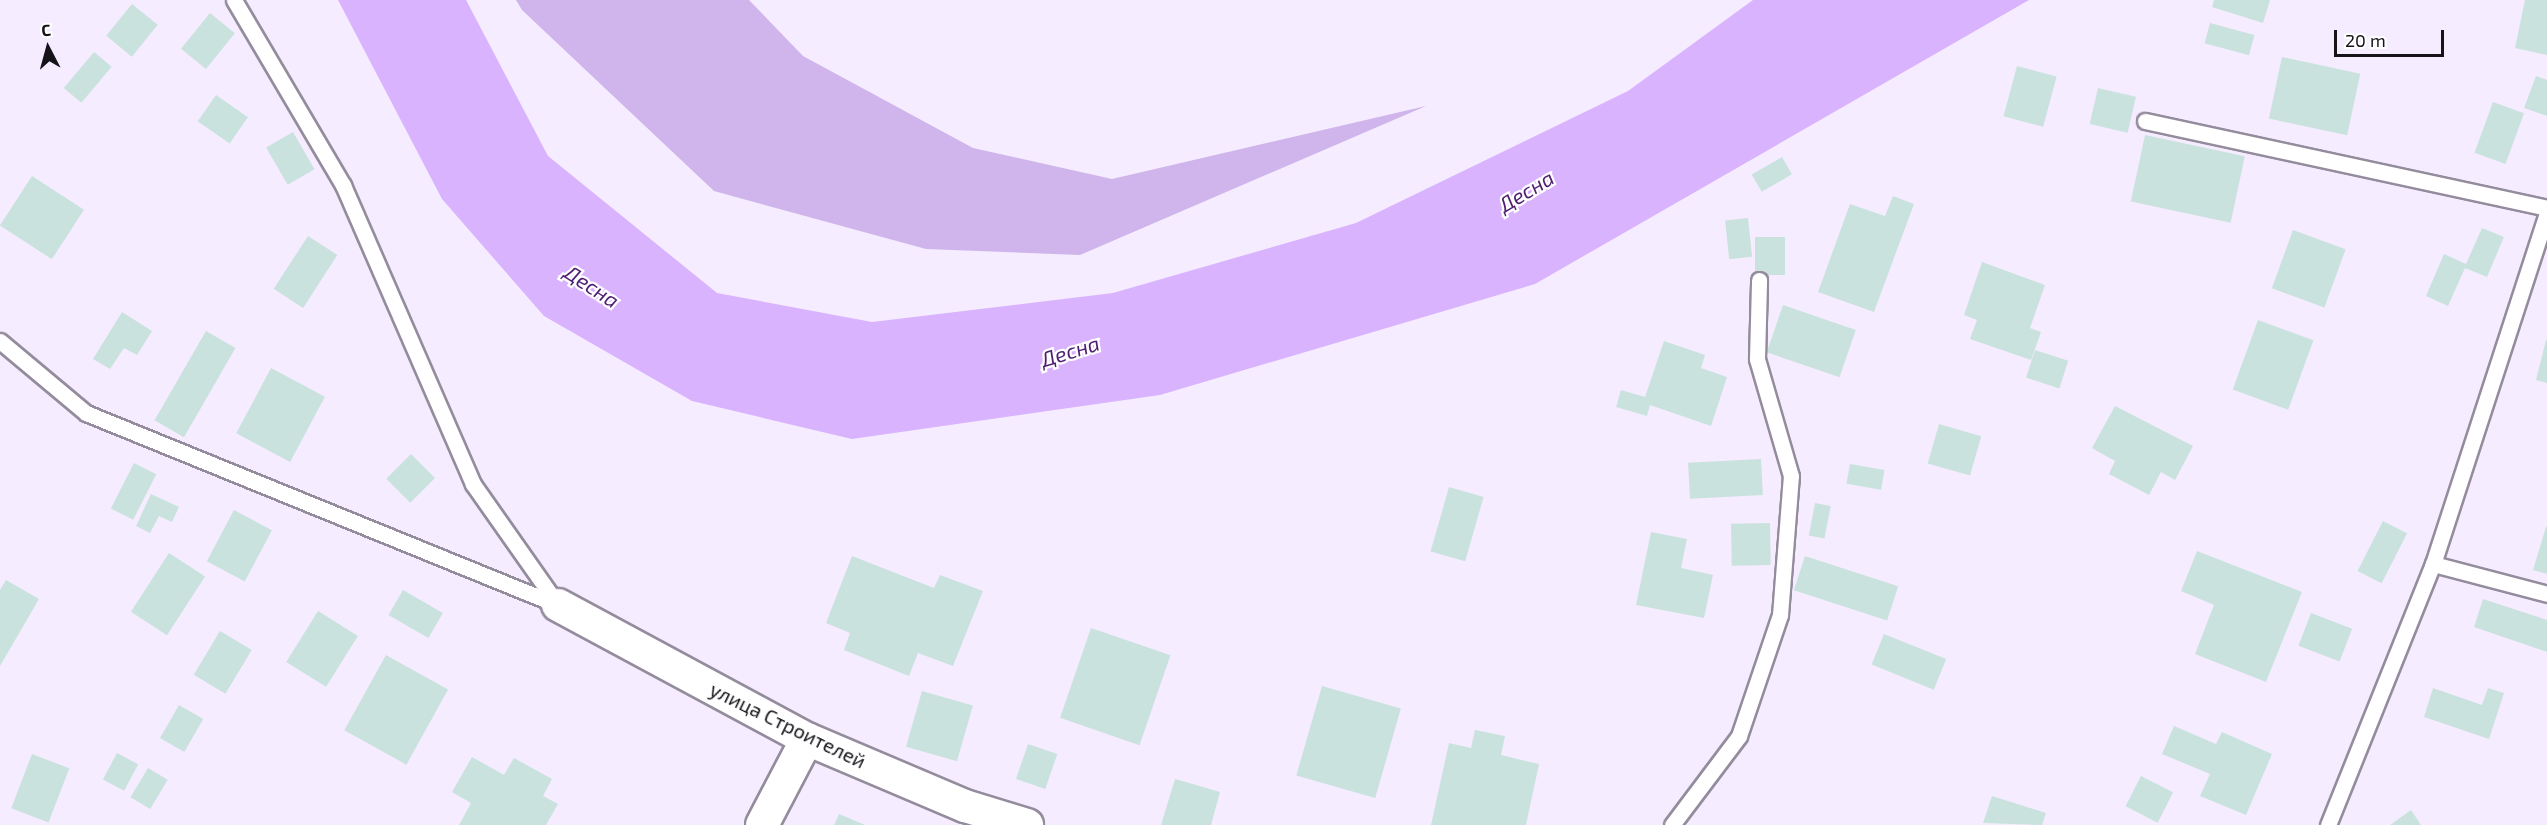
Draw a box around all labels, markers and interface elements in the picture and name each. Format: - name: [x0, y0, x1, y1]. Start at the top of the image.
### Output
- north arrow: [18, 18, 78, 78]
- scale bar: [2337, 18, 2446, 56]
- text: С: [40, 20, 52, 40]
- text: 20 m: [2345, 29, 2386, 51]
- water label: Десна: [1494, 165, 1558, 217]
- water label: Десна: [560, 259, 624, 313]
- water label: Десна: [1038, 330, 1102, 372]
- street label: улица Строителей: [706, 677, 870, 773]

